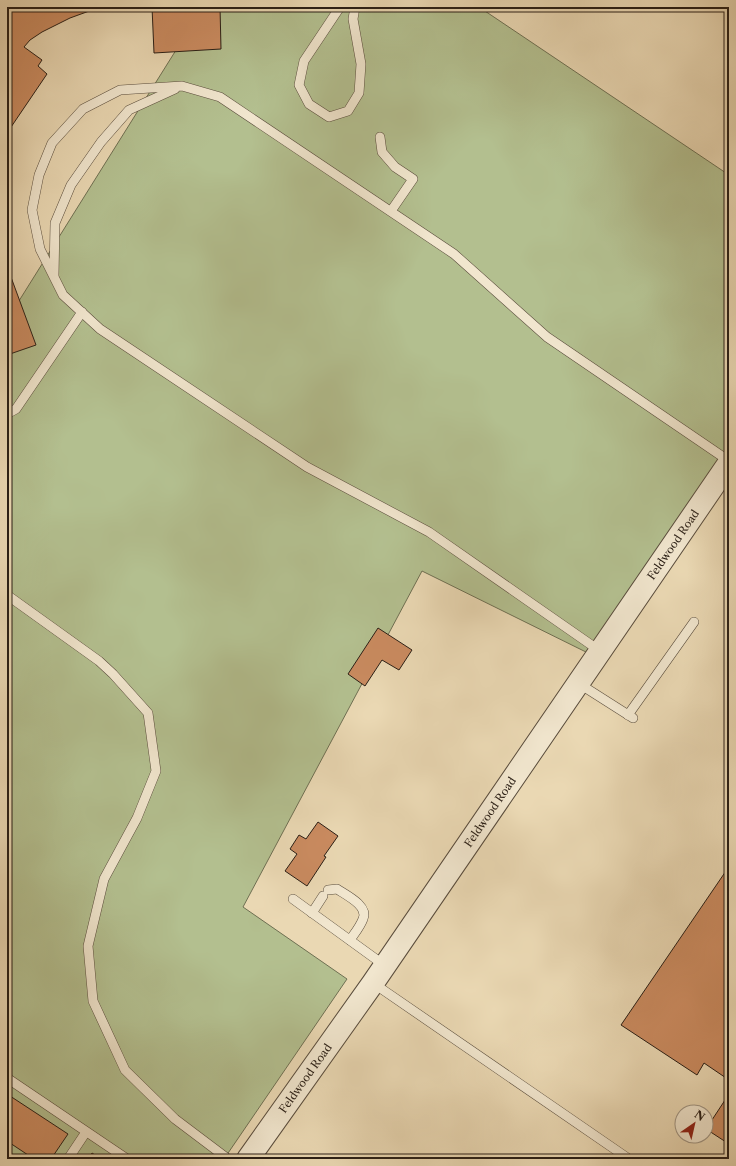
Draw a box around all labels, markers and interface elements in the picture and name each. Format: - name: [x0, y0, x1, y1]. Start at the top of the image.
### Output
- street label: Feldwood Road: [644, 507, 702, 582]
- street label: Feldwood Road: [461, 774, 519, 850]
- street label: Feldwood Road: [276, 1041, 335, 1116]
- north arrow: [674, 1104, 714, 1144]
- text: N: [692, 1107, 708, 1124]

